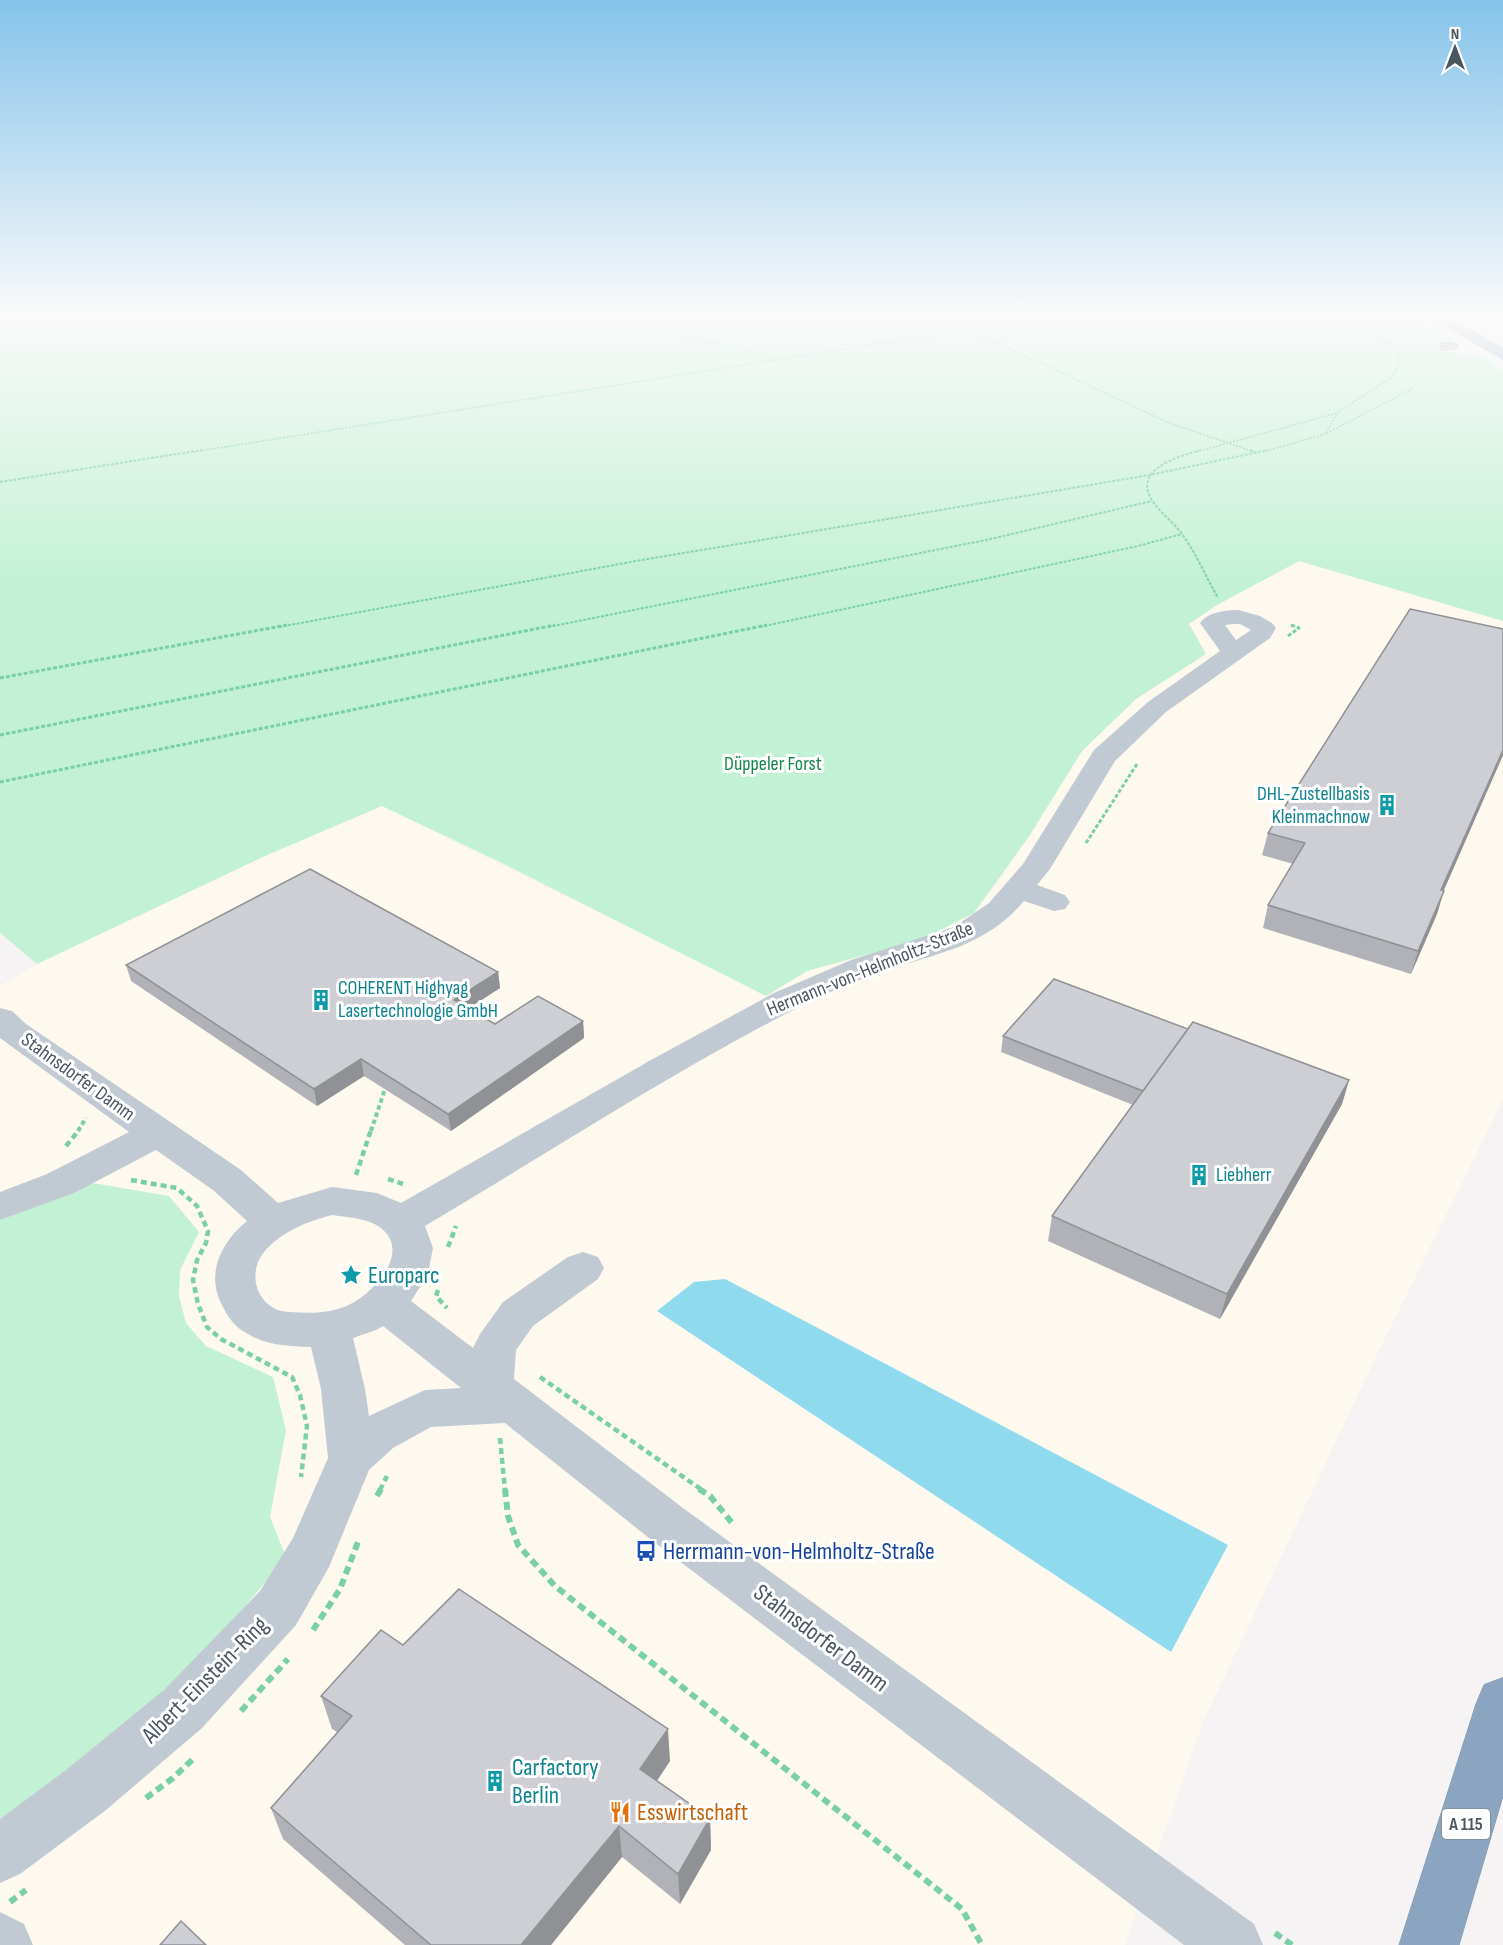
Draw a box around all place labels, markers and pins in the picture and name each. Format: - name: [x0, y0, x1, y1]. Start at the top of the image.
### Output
- place label: DHL-Zustellbasis Kleinmachnow: [1257, 782, 1370, 829]
- building icon: DHL-Zustellbasis Kleinmachnow: [1375, 793, 1399, 817]
- place label: COHERENT Highyag Lasertechnologie GmbH: [338, 976, 498, 1023]
- building icon: COHERENT Highyag Lasertechnologie GmbH: [309, 988, 333, 1012]
- building icon: Liebherr: [1187, 1163, 1211, 1187]
- place label: Liebherr: [1216, 1163, 1272, 1187]
- place label: Europarc: [368, 1261, 440, 1290]
- place icon: Europarc: [339, 1263, 363, 1287]
- place label: Herrmann-von-Helmholtz-Straße: [663, 1537, 935, 1566]
- bus stop icon: Herrmann-von-Helmholtz-Straße: [634, 1539, 658, 1563]
- place label: Carfactory Berlin: [512, 1753, 598, 1810]
- building icon: Carfactory Berlin: [483, 1769, 507, 1793]
- place label: Esswirtschaft: [637, 1798, 748, 1827]
- restaurant icon: Esswirtschaft: [608, 1800, 632, 1824]

